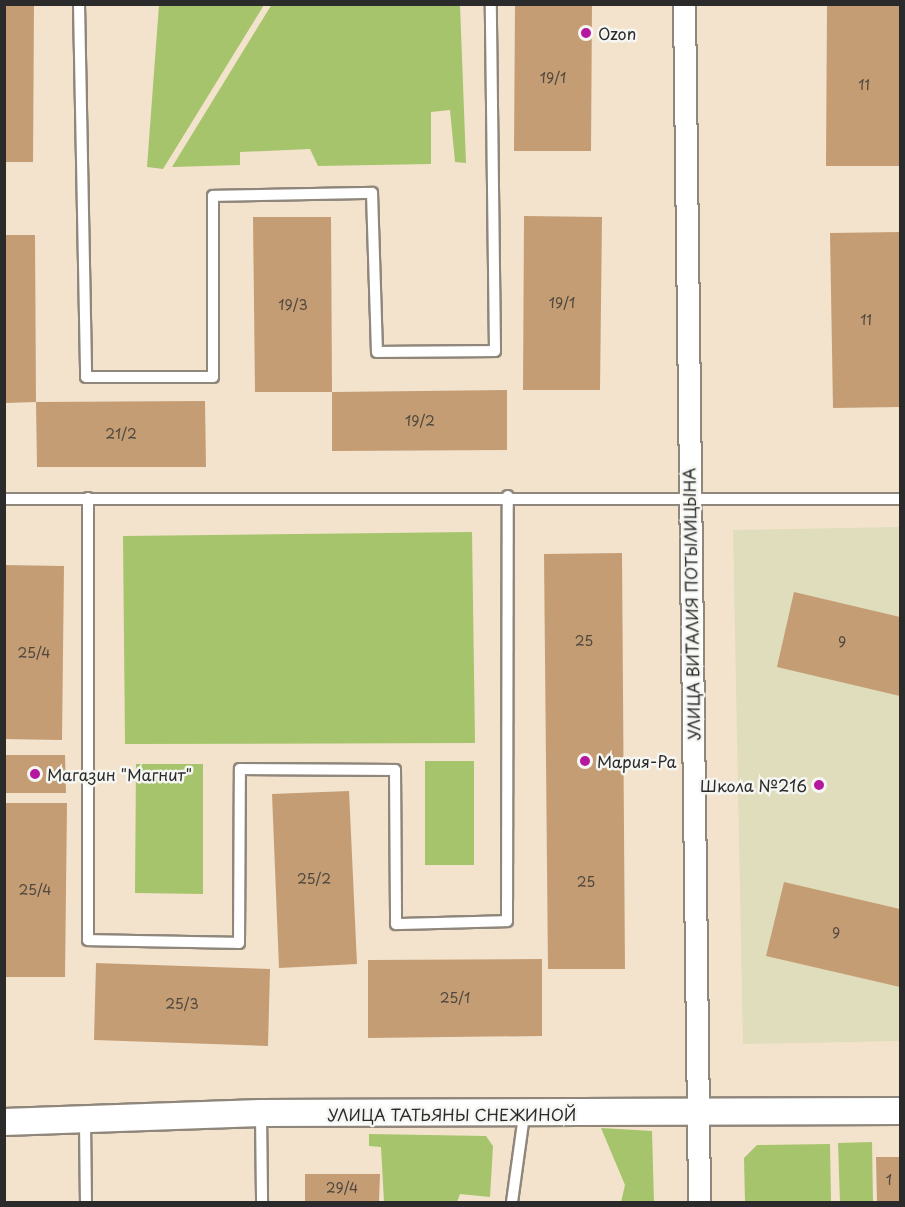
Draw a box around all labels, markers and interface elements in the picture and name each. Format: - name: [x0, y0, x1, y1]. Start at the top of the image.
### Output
- place label: Ozon: [598, 23, 636, 43]
- marker: Ozon: [579, 26, 593, 40]
- house number: 19/1: [540, 70, 566, 86]
- house number: 11: [858, 77, 870, 93]
- house number: 19/1: [549, 295, 575, 311]
- house number: 19/3: [278, 297, 308, 313]
- house number: 11: [860, 312, 872, 328]
- house number: 19/2: [405, 413, 435, 429]
- house number: 21/2: [105, 426, 137, 442]
- street label: УЛИЦА ВИТАЛИЯ ПОТЫЛИЦЫНА: [679, 467, 703, 741]
- house number: 25: [575, 633, 593, 649]
- house number: 9: [838, 634, 846, 650]
- house number: 25/4: [17, 645, 51, 661]
- place label: Мария-Ра: [597, 751, 677, 771]
- marker: Мария-Ра: [578, 754, 592, 768]
- place label: Магазин "Магнит": [47, 764, 192, 784]
- marker: Магазин "Магнит": [28, 767, 42, 781]
- place label: Школа №216: [699, 775, 807, 795]
- marker: Школа №216: [812, 778, 826, 792]
- house number: 25/2: [297, 871, 331, 887]
- house number: 25: [577, 874, 595, 890]
- house number: 25/4: [18, 882, 52, 898]
- house number: 9: [832, 925, 840, 941]
- house number: 25/1: [440, 990, 470, 1006]
- house number: 25/3: [165, 996, 199, 1012]
- street label: УЛИЦА ТАТЬЯНЫ СНЕЖИНОЙ: [327, 1104, 577, 1124]
- house number: 1: [886, 1172, 892, 1188]
- house number: 29/4: [326, 1180, 358, 1196]

